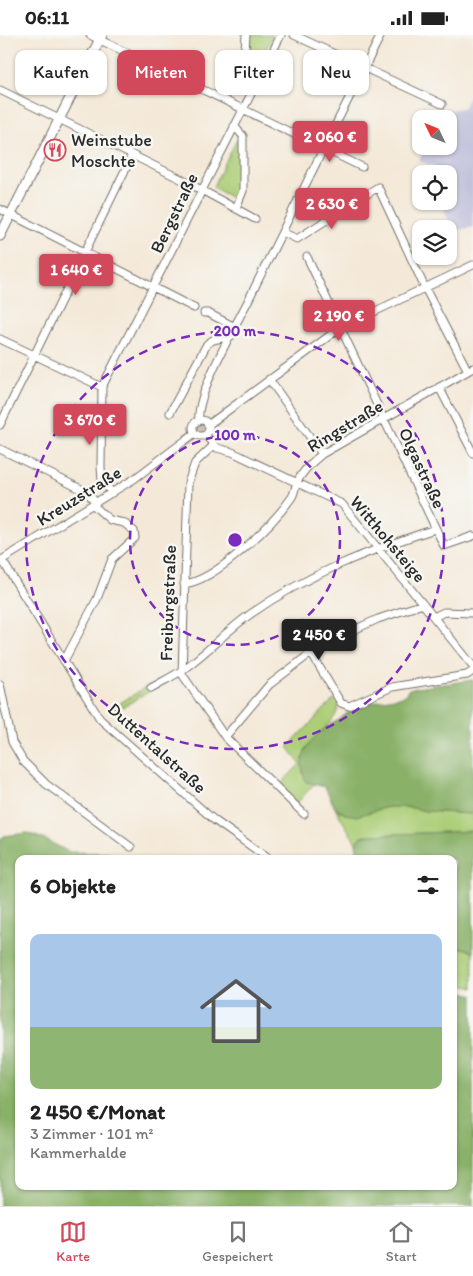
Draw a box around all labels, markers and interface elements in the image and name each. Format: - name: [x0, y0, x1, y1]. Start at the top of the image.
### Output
- text: 06:11: [25, 6, 69, 29]
- chip: Kaufen: [15, 50, 107, 95]
- chip: Mieten: [117, 50, 205, 95]
- chip: Filter: [215, 50, 293, 95]
- chip: Neu: [303, 50, 369, 95]
- north arrow: [412, 110, 458, 155]
- map controls: [412, 110, 457, 265]
- pin: 2 060 €: [284, 121, 376, 163]
- text: 2 060 €: [304, 127, 356, 146]
- place label: Weinstube Moschte: [71, 129, 152, 172]
- restaurant icon: Weinstube Moschte: [43, 138, 67, 162]
- button: locate: [412, 165, 457, 210]
- street label: Bergstraße: [145, 169, 203, 257]
- pin: 2 630 €: [286, 187, 378, 230]
- text: 2 630 €: [306, 194, 358, 213]
- button: layers: [412, 220, 457, 265]
- pin: 1 640 €: [30, 253, 122, 296]
- text: 1 640 €: [50, 260, 102, 279]
- pin: 2 190 €: [293, 299, 385, 342]
- text: 2 190 €: [314, 306, 364, 325]
- text: 200 m: [214, 322, 257, 340]
- street label: Ringstraße: [303, 395, 387, 457]
- pin: 3 670 €: [44, 403, 136, 446]
- text: 3 670 €: [64, 410, 116, 429]
- street label: Olgastraße: [394, 424, 450, 512]
- text: 100 m: [214, 426, 256, 444]
- street label: Kreuzstraße: [33, 461, 125, 531]
- street label: Witthohsteige: [345, 491, 431, 587]
- centre of rings: [226, 531, 244, 549]
- street label: Freiburgstraße: [155, 545, 181, 661]
- pin: 2 450 €: [273, 619, 365, 661]
- text: 2 450 €: [293, 625, 345, 644]
- street label: Duttentalstraße: [103, 698, 211, 798]
- icon: filters: [414, 871, 442, 899]
- text: 6 Objekte: [30, 873, 116, 898]
- icon: home: [191, 966, 281, 1056]
- text: 2 450 €/Monat: [30, 1099, 165, 1124]
- text: 3 Zimmer · 101 m²: [30, 1124, 154, 1143]
- text: Kammerhalde: [30, 1143, 127, 1162]
- tab: Karte: [56, 1218, 90, 1265]
- tab: Gespeichert: [202, 1218, 273, 1265]
- tab: Start: [386, 1218, 417, 1265]

